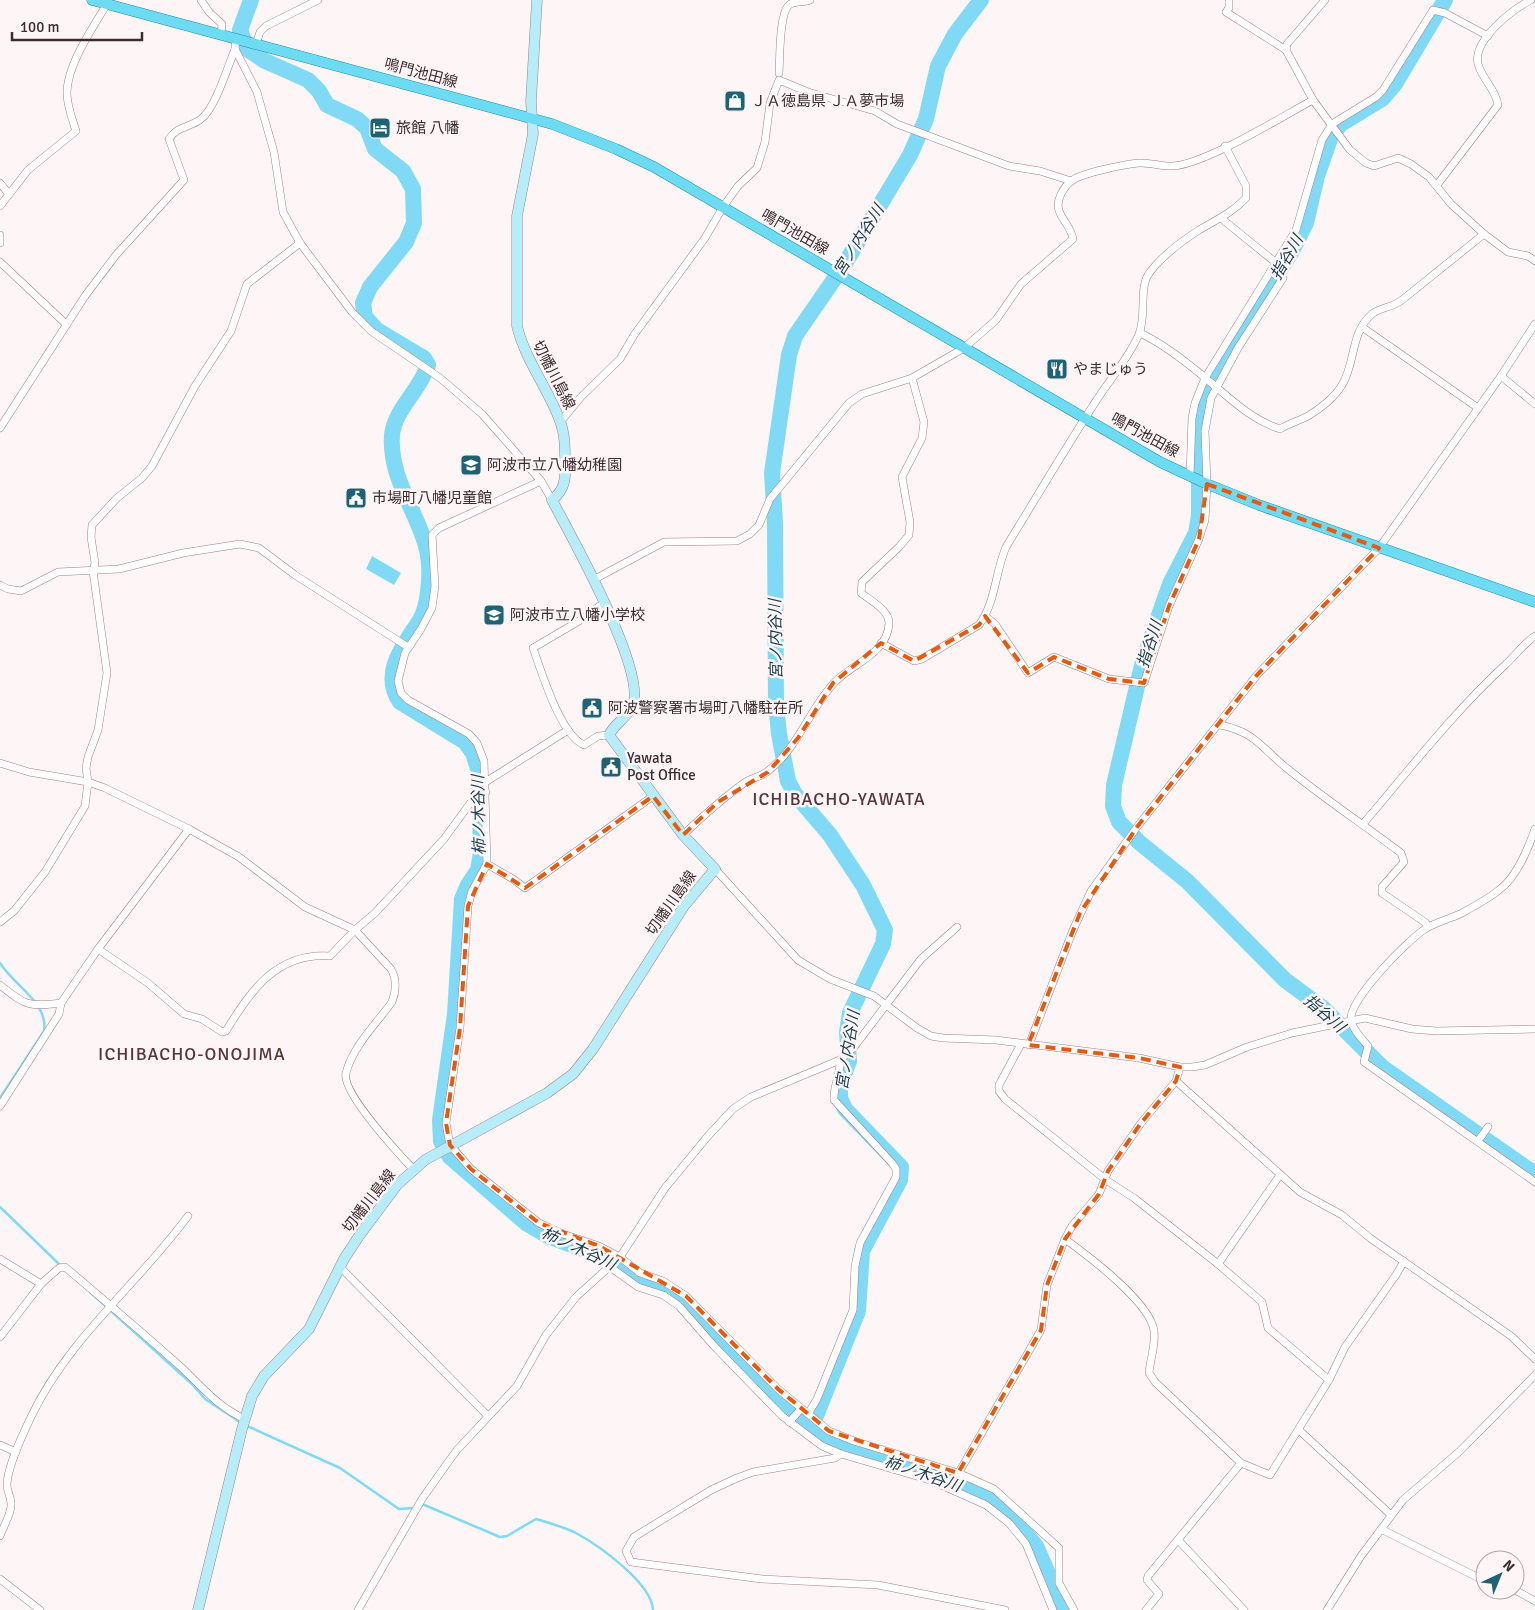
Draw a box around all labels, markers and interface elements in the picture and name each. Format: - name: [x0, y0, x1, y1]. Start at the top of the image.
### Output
- scale bar: [12, 10, 142, 42]
- text: 100 m: [20, 18, 60, 36]
- street label: 鳴門池田線: [382, 55, 460, 91]
- shop icon: ＪＡ徳島県 ＪＡ夢市場: [723, 89, 747, 113]
- place label: ＪＡ徳島県 ＪＡ夢市場: [751, 92, 904, 110]
- hotel icon: 旅館 八幡: [368, 116, 392, 140]
- place label: 旅館 八幡: [396, 119, 459, 137]
- water label: 宮ノ内谷川: [829, 200, 890, 280]
- street label: 鳴門池田線: [758, 205, 832, 259]
- water label: 指谷川: [1266, 230, 1309, 283]
- street label: 切幡川島線: [529, 337, 579, 413]
- restaurant icon: やまじゅう: [1045, 357, 1069, 381]
- place label: やまじゅう: [1073, 360, 1148, 378]
- street label: 鳴門池田線: [1108, 409, 1182, 461]
- school or university icon: 阿波市立八幡幼稚園: [459, 453, 483, 477]
- place label: 阿波市立八幡幼稚園: [487, 456, 622, 474]
- public building icon: 市場町八幡児童館: [344, 486, 368, 510]
- place label: 市場町八幡児童館: [372, 489, 492, 507]
- water label: 宮ノ内谷川: [765, 597, 787, 679]
- school or university icon: 阿波市立八幡小学校: [482, 603, 506, 627]
- place label: 阿波市立八幡小学校: [510, 606, 645, 624]
- water label: 指谷川: [1133, 616, 1167, 670]
- public building icon: 阿波警察署市場町八幡駐在所: [580, 696, 604, 720]
- place label: 阿波警察署市場町八幡駐在所: [608, 699, 803, 717]
- place label: Yawata Post Office: [627, 749, 696, 784]
- public building icon: Yawata Post Office: [599, 755, 623, 779]
- water label: 柿ノ木谷川: [468, 773, 490, 855]
- district label: ICHIBACHO-YAWATA: [752, 788, 926, 810]
- street label: 切幡川島線: [642, 867, 700, 939]
- water label: 指谷川: [1300, 990, 1351, 1038]
- water label: 宮ノ内谷川: [832, 1007, 864, 1091]
- district label: ICHIBACHO-ONOJIMA: [98, 1043, 286, 1065]
- street label: 切幡川島線: [339, 1166, 399, 1236]
- water label: 柿ノ木谷川: [538, 1223, 621, 1276]
- water label: 柿ノ木谷川: [882, 1451, 966, 1497]
- north arrow: [1475, 1550, 1525, 1600]
- text: N: [1499, 1557, 1518, 1576]

